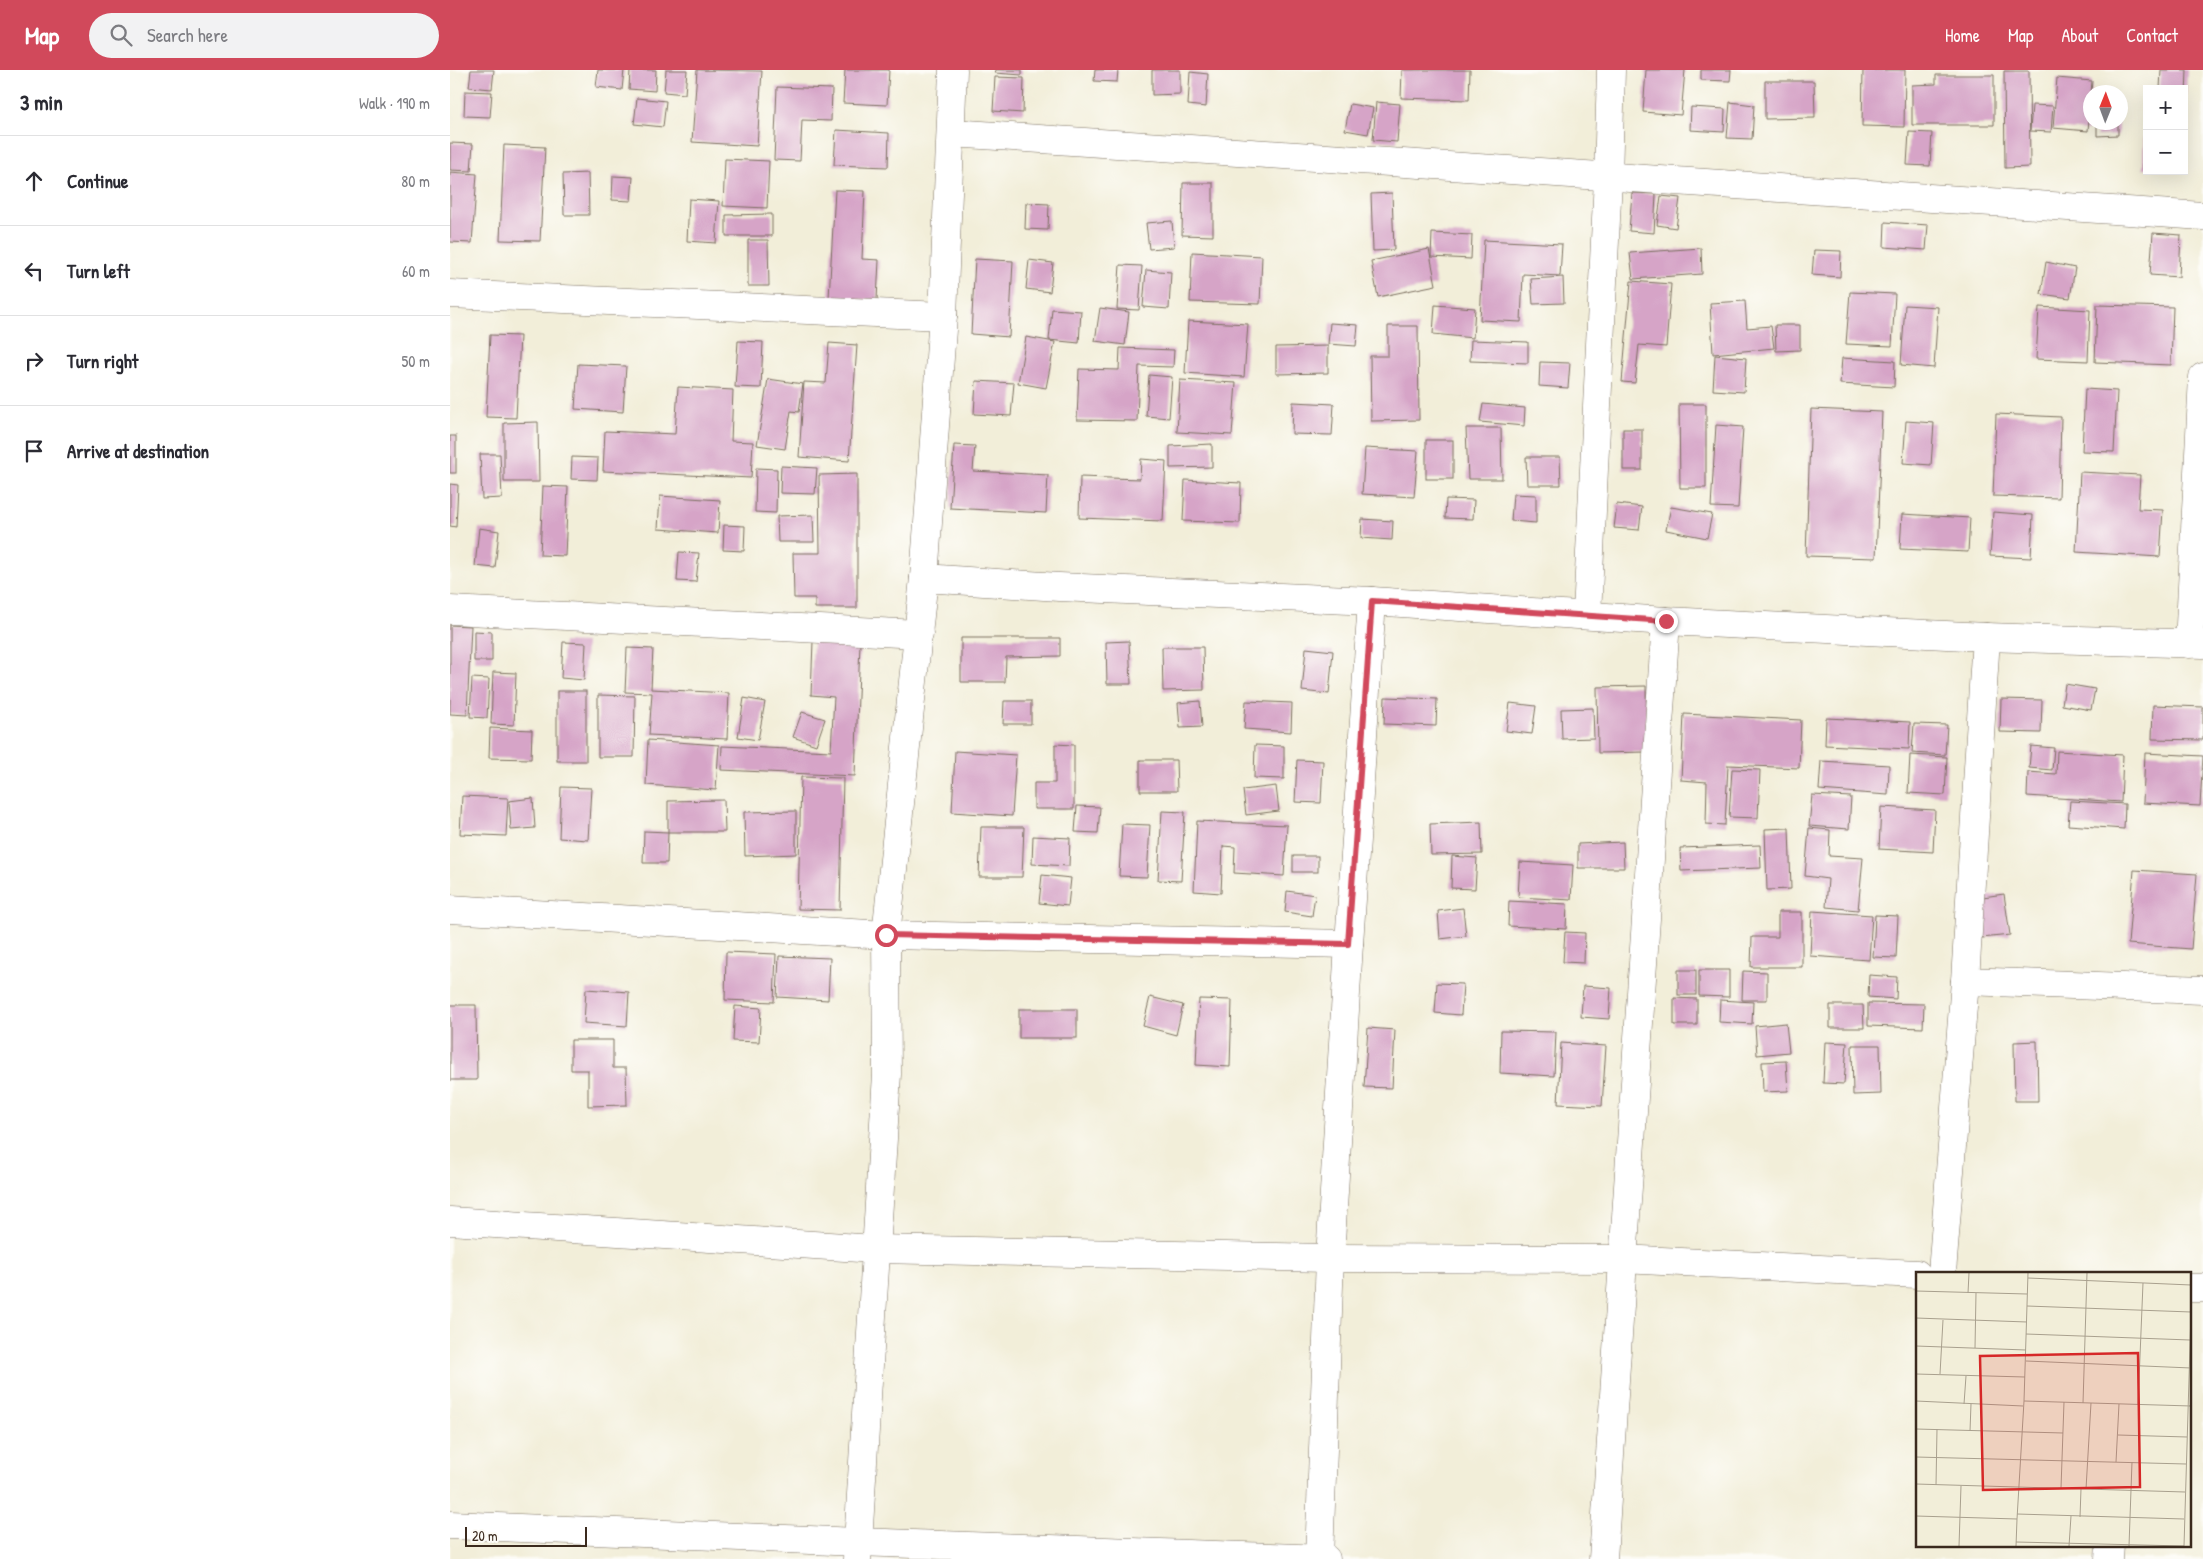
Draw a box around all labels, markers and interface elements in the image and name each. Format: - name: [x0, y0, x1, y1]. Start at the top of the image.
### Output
- search box: [89, 13, 439, 58]
- text: Map: [25, 19, 59, 51]
- icon: search: [107, 21, 135, 49]
- text: Search here: [147, 22, 228, 48]
- text: Home: [1945, 23, 1980, 48]
- text: Map: [2008, 23, 2033, 48]
- text: About: [2061, 23, 2098, 48]
- text: Contact: [2126, 23, 2178, 48]
- north arrow: [2083, 85, 2128, 130]
- map controls: [2143, 85, 2188, 175]
- button: +: [2143, 85, 2188, 130]
- text: 3 min: [20, 88, 63, 117]
- text: Walk · 190 m: [359, 92, 430, 114]
- button: −: [2143, 130, 2188, 175]
- icon: ahead: [20, 167, 48, 195]
- text: Continue: [67, 168, 128, 194]
- text: 80 m: [401, 170, 430, 192]
- icon: left: [20, 257, 48, 285]
- text: Turn left: [67, 258, 130, 284]
- text: 60 m: [402, 260, 430, 282]
- icon: right: [20, 347, 48, 375]
- text: Turn right: [67, 348, 138, 374]
- text: 50 m: [402, 350, 430, 372]
- icon: arrive: [20, 437, 48, 465]
- text: Arrive at destination: [67, 438, 209, 464]
- route end: [1655, 610, 1678, 633]
- route start: [875, 924, 898, 947]
- inset map: [1916, 1272, 2190, 1546]
- scale bar: [465, 1524, 588, 1547]
- text: 20 m: [472, 1526, 498, 1545]

